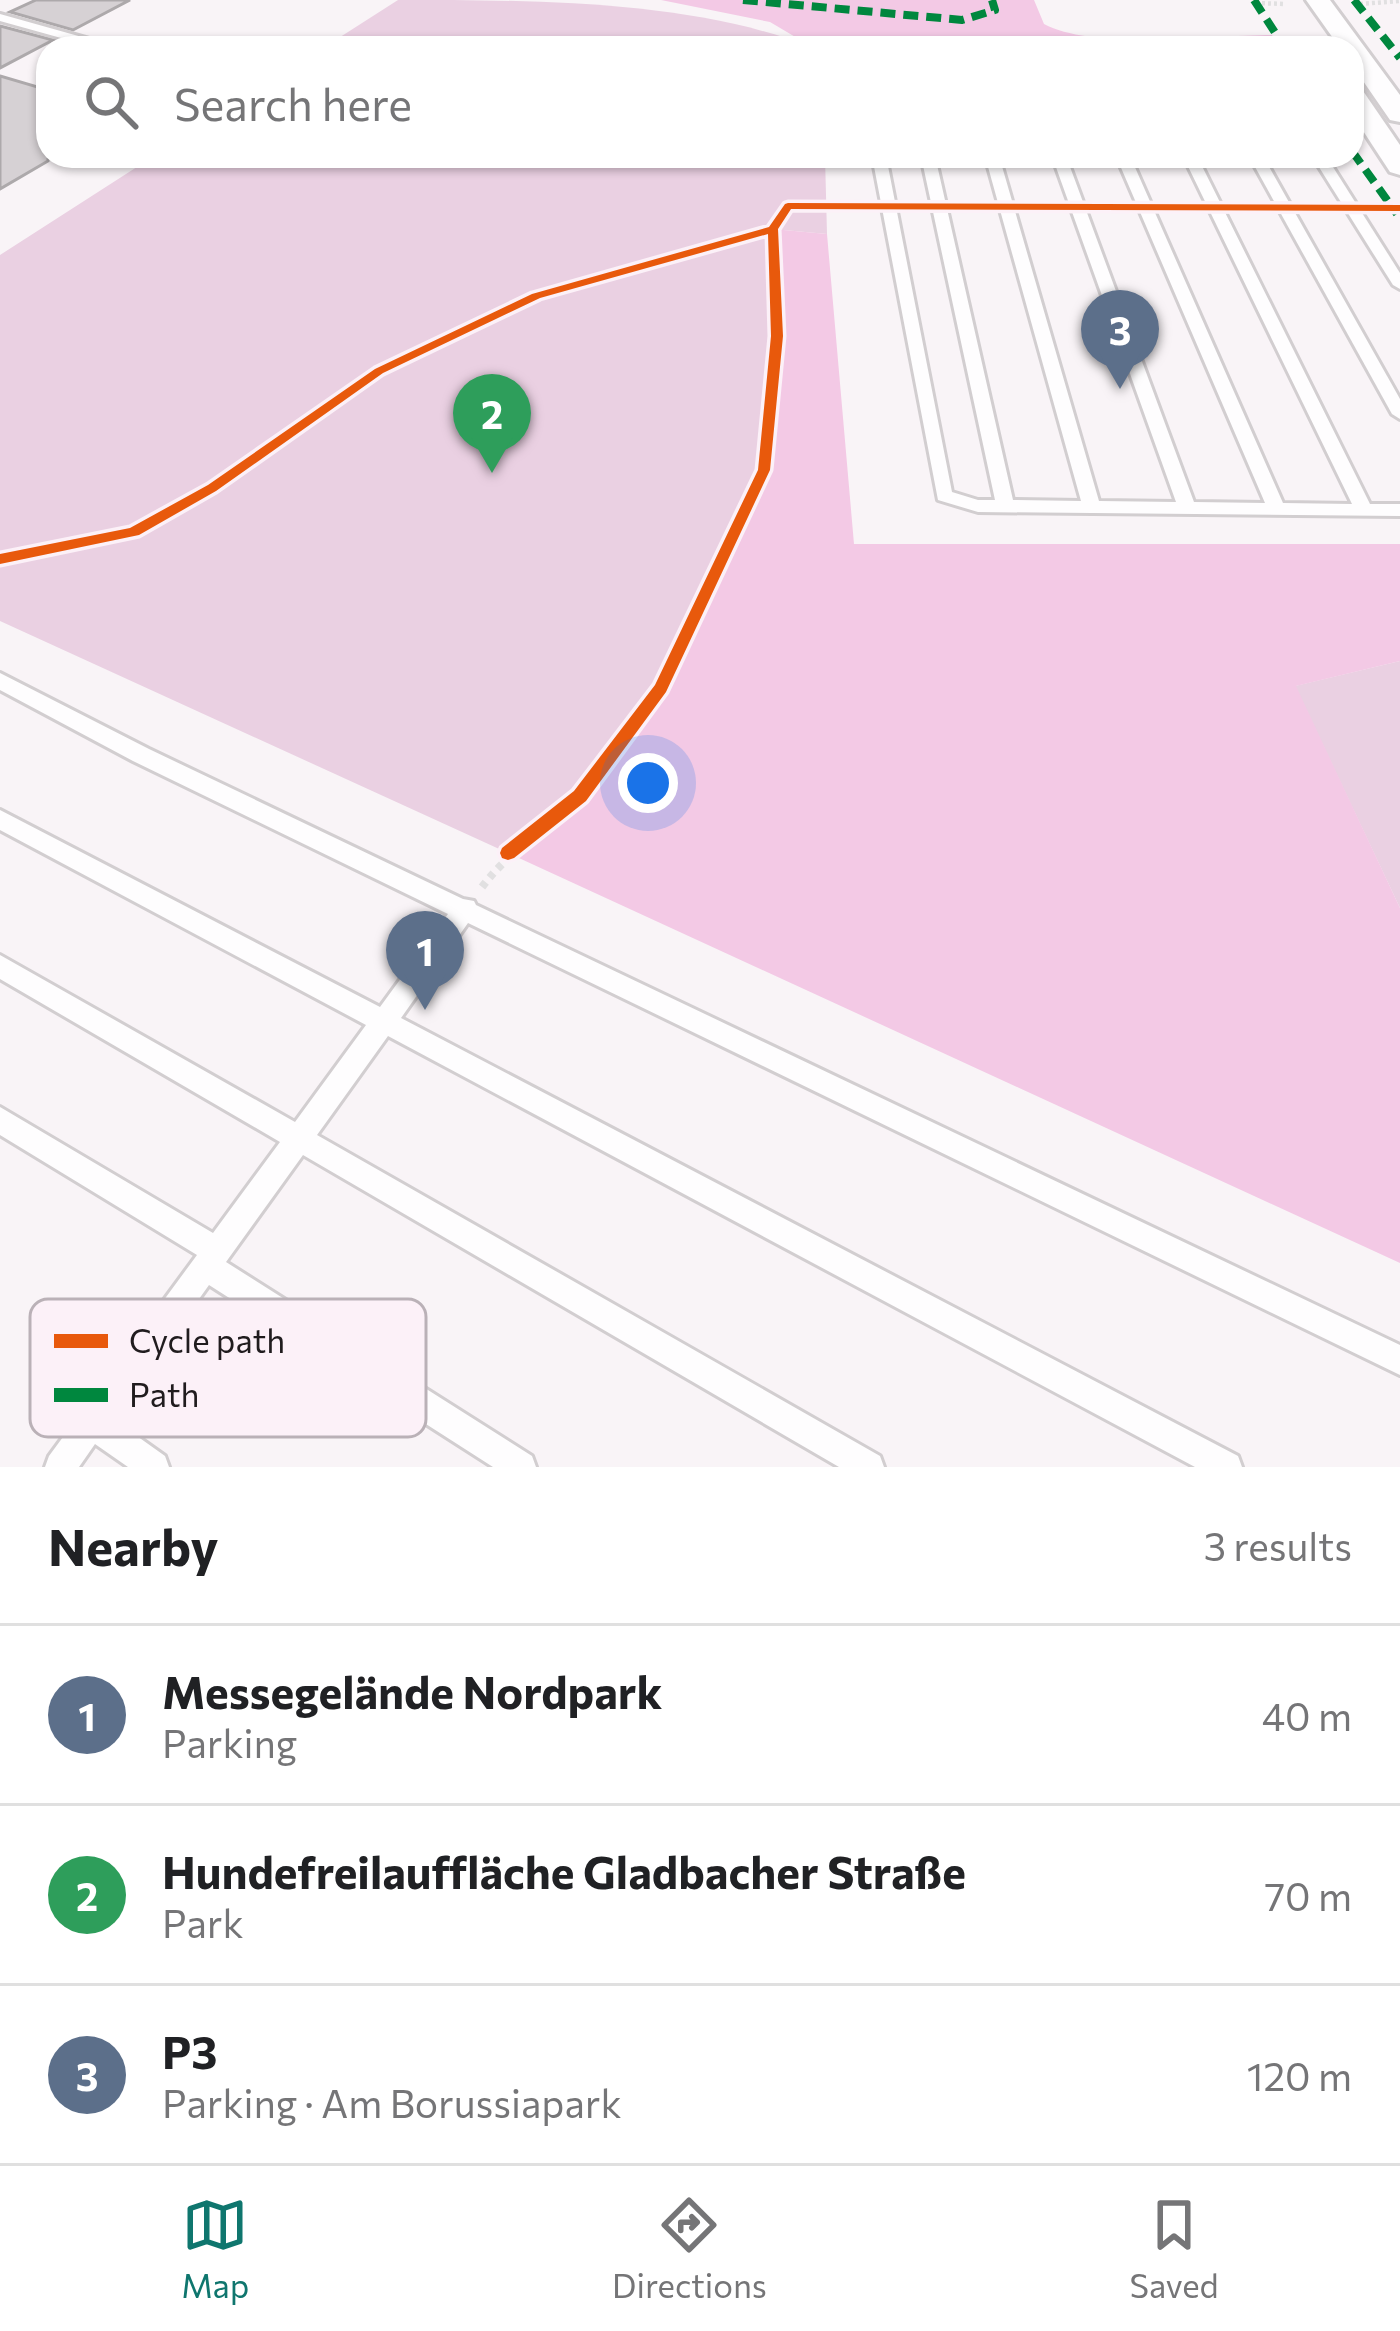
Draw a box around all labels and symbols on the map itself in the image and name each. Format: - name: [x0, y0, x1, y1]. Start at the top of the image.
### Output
- pin: 3: [1081, 290, 1159, 389]
- pin: 2: [453, 374, 531, 473]
- your location: [618, 753, 678, 813]
- pin: 1: [386, 911, 464, 1010]
- legend: [30, 1299, 426, 1437]
- text: Cycle path: [129, 1319, 285, 1360]
- text: Path: [129, 1373, 199, 1414]

